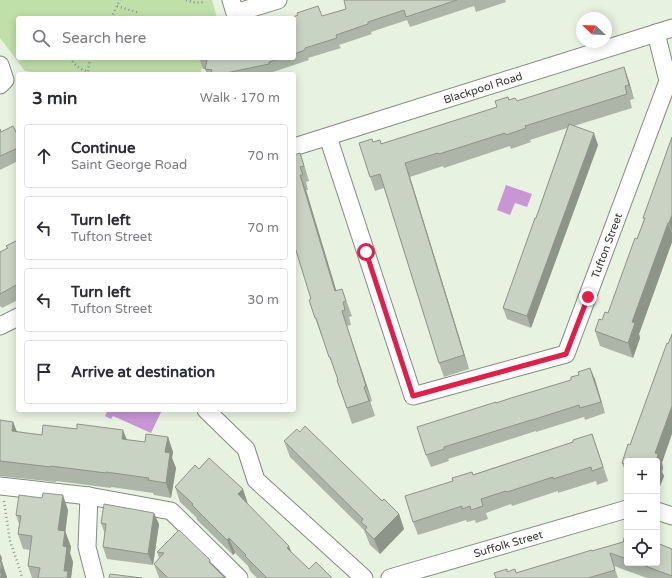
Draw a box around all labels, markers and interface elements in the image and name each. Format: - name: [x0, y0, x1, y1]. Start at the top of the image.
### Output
- north arrow: [576, 12, 612, 48]
- search box: [16, 16, 296, 60]
- icon: search: [30, 27, 52, 49]
- text: Search here: [62, 29, 146, 47]
- street label: Blackpool Road: [442, 69, 524, 107]
- text: 3 min: [32, 88, 77, 109]
- text: Walk · 170 m: [200, 90, 280, 106]
- text: Continue: [71, 139, 135, 157]
- icon: ahead: [33, 145, 55, 167]
- text: 70 m: [247, 148, 279, 164]
- text: Saint George Road: [71, 157, 187, 173]
- text: Turn left: [71, 211, 131, 229]
- street label: Tufton Street: [589, 211, 625, 280]
- icon: left: [33, 217, 55, 239]
- text: 70 m: [247, 220, 279, 236]
- text: Tufton Street: [71, 229, 152, 245]
- route start: [357, 243, 375, 261]
- text: Turn left: [71, 283, 131, 301]
- route end: [579, 288, 597, 306]
- icon: left: [33, 289, 55, 311]
- text: 30 m: [247, 292, 279, 308]
- text: Tufton Street: [71, 301, 152, 317]
- icon: arrive: [33, 361, 55, 383]
- text: Arrive at destination: [71, 363, 215, 381]
- map controls: [624, 458, 660, 566]
- button: +: [624, 458, 660, 494]
- button: −: [624, 494, 660, 530]
- street label: Suffolk Street: [472, 528, 544, 560]
- button: locate: [624, 530, 660, 566]

